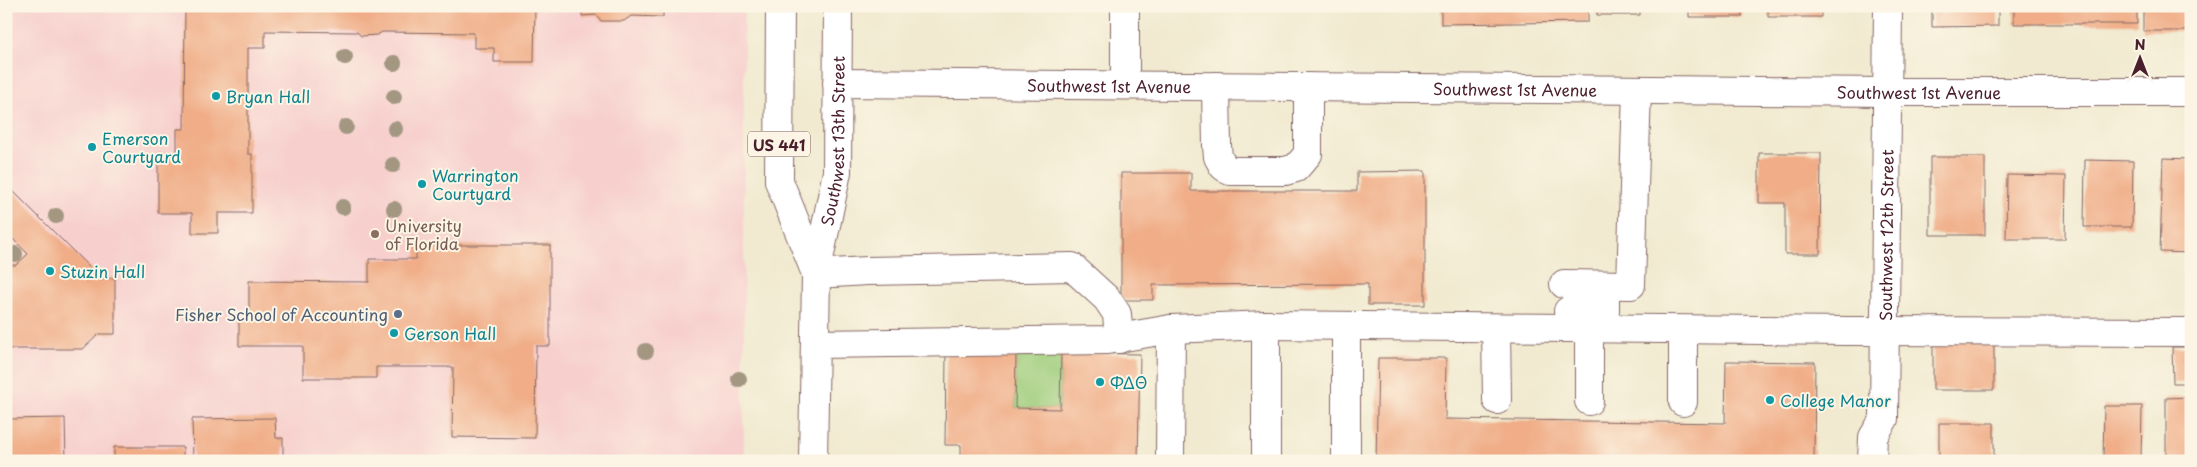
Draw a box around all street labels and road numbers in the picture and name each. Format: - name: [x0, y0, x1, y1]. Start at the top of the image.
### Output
- street label: Southwest 13th Street: [814, 55, 850, 228]
- street label: Southwest 1st Avenue: [1027, 73, 1191, 98]
- street label: Southwest 1st Avenue: [1433, 76, 1597, 102]
- street label: Southwest 1st Avenue: [1837, 80, 2001, 104]
- road number: US 441: [748, 132, 810, 156]
- street label: Southwest 12th Street: [1873, 149, 1899, 321]

